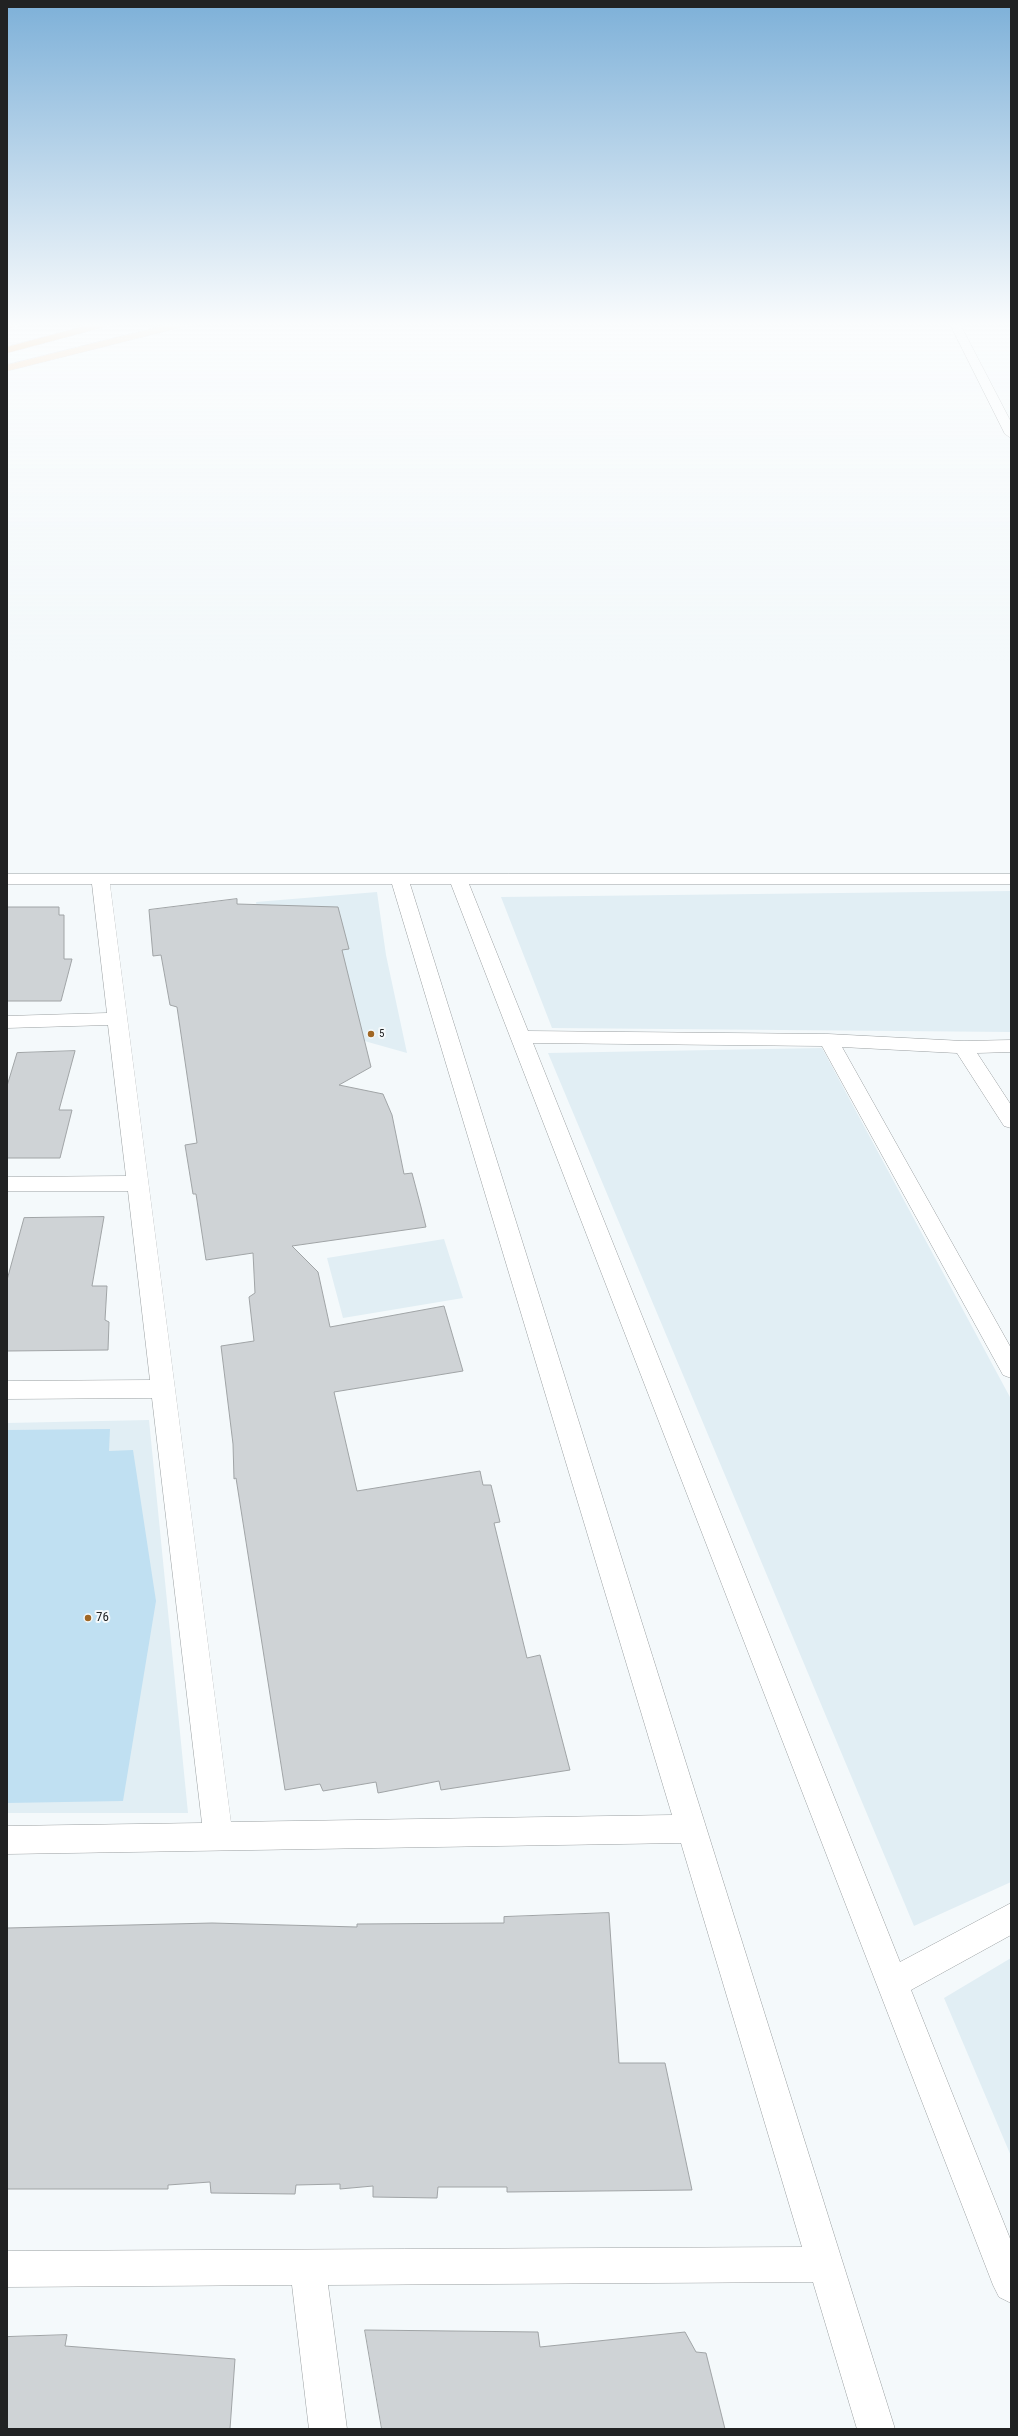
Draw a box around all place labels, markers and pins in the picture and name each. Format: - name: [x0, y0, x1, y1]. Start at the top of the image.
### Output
- place label: 5: [379, 1027, 384, 1041]
- marker: 5: [366, 1029, 376, 1039]
- place label: 76: [96, 1610, 109, 1626]
- marker: 76: [83, 1613, 93, 1623]

